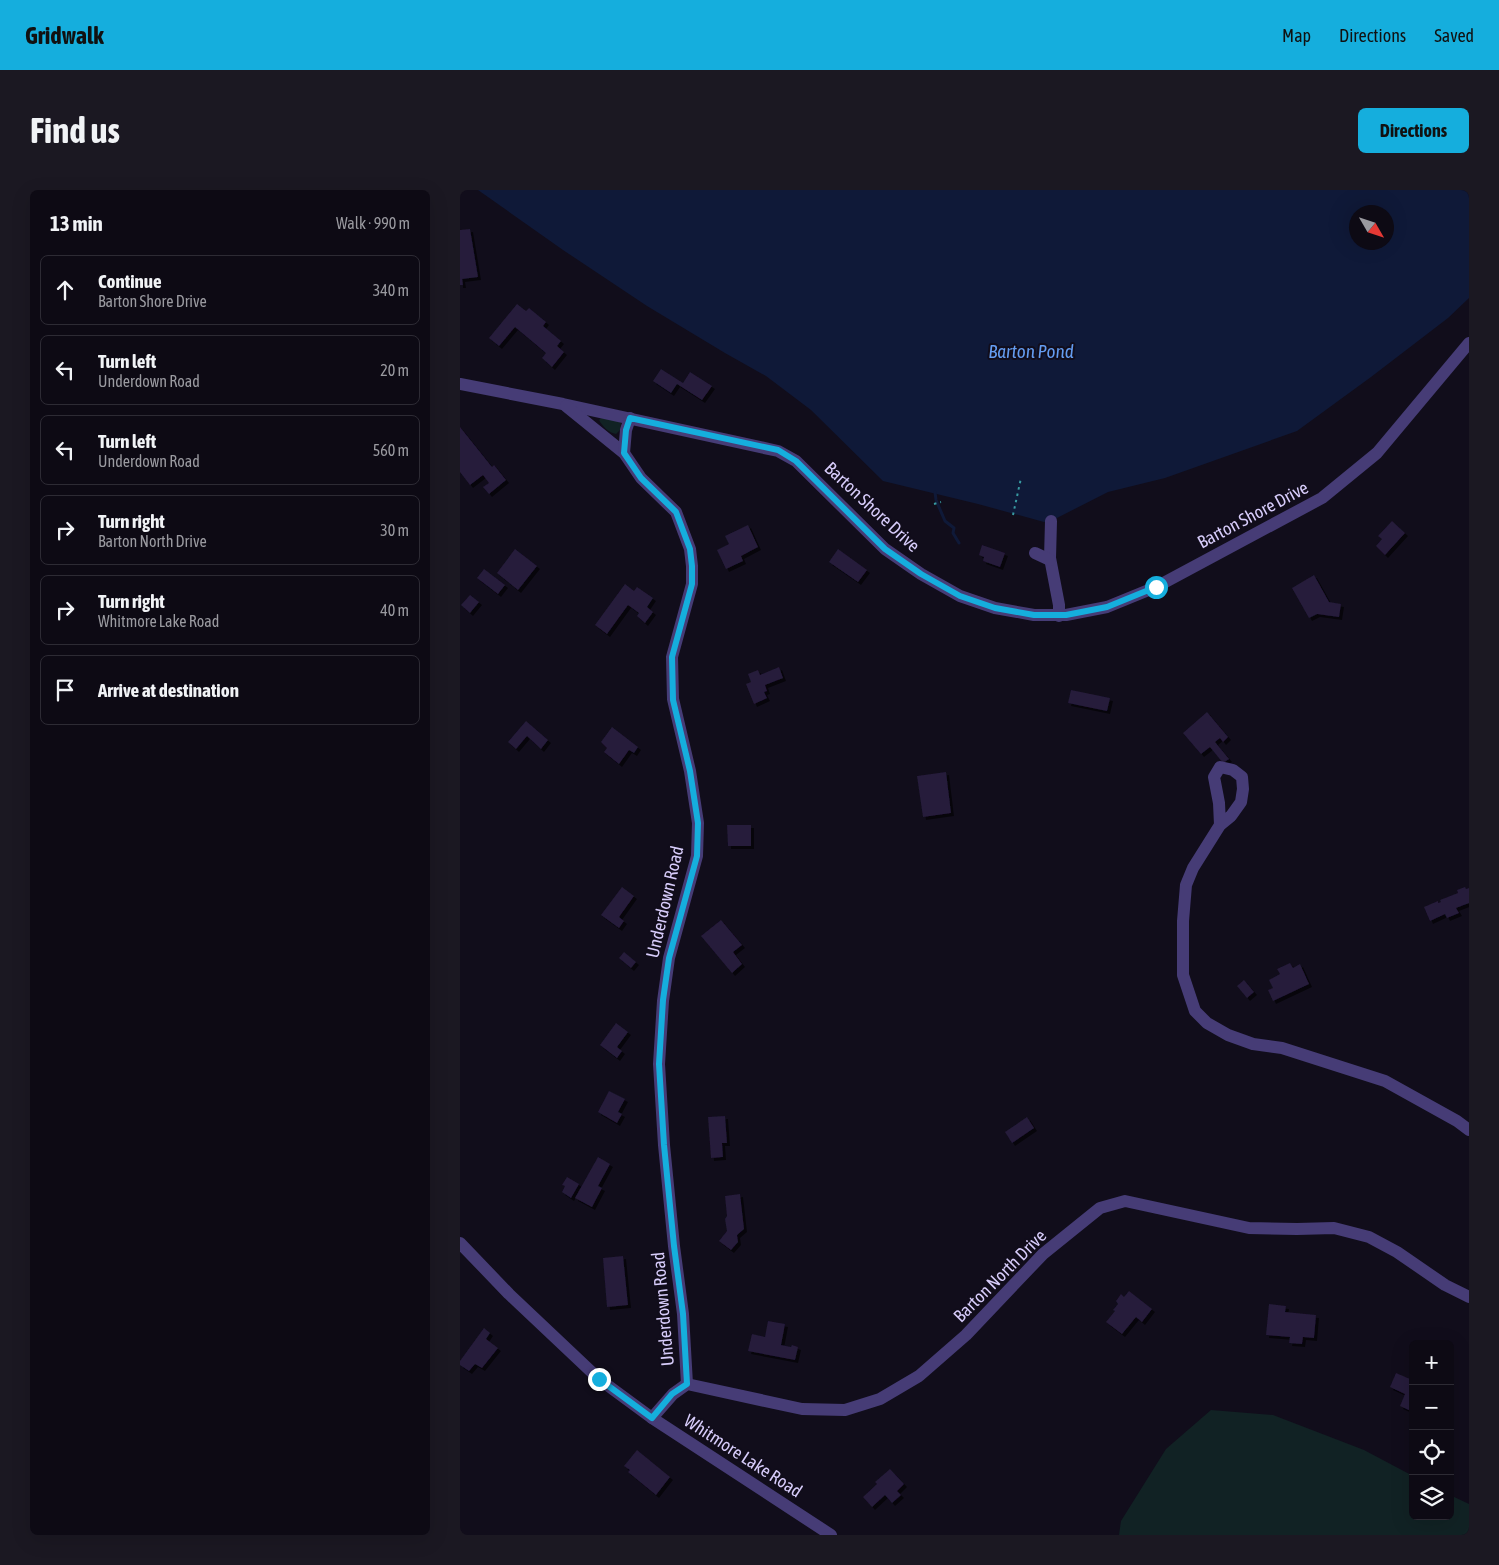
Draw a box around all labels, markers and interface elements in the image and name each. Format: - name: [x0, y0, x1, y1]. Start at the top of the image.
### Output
- text: Gridwalk: [25, 22, 104, 49]
- text: Map: [1282, 25, 1311, 46]
- text: Directions: [1339, 25, 1406, 46]
- text: Saved: [1434, 25, 1474, 46]
- button: Directions: [1358, 108, 1469, 153]
- text: Find us: [30, 110, 120, 150]
- north arrow: [1349, 205, 1394, 250]
- text: 13 min: [50, 211, 103, 235]
- text: Walk · 990 m: [336, 214, 410, 232]
- text: Continue: [98, 270, 162, 292]
- icon: ahead: [51, 276, 79, 304]
- text: 340 m: [373, 281, 409, 299]
- text: Barton Shore Drive: [98, 292, 207, 310]
- water label: Barton Pond: [988, 340, 1074, 362]
- text: Turn left: [98, 350, 156, 372]
- icon: left: [51, 356, 79, 384]
- text: 20 m: [380, 361, 409, 379]
- text: Underdown Road: [98, 372, 200, 390]
- text: Turn left: [98, 430, 156, 452]
- icon: left: [51, 436, 79, 464]
- text: 560 m: [373, 441, 409, 459]
- text: Underdown Road: [98, 452, 200, 470]
- street label: Barton Shore Drive: [820, 457, 924, 556]
- street label: Barton Shore Drive: [1194, 477, 1312, 553]
- text: Turn right: [98, 510, 165, 532]
- icon: right: [51, 516, 79, 544]
- text: 30 m: [380, 521, 409, 539]
- text: Barton North Drive: [98, 532, 207, 550]
- route start: [1145, 576, 1168, 599]
- text: Turn right: [98, 590, 165, 612]
- icon: right: [51, 596, 79, 624]
- text: 40 m: [380, 601, 409, 619]
- text: Whitmore Lake Road: [98, 612, 219, 630]
- icon: arrive: [51, 676, 79, 704]
- text: Arrive at destination: [98, 679, 239, 701]
- street label: Underdown Road: [641, 844, 688, 960]
- street label: Barton North Drive: [949, 1225, 1050, 1326]
- street label: Underdown Road: [647, 1251, 678, 1367]
- map controls: [1409, 1340, 1454, 1520]
- button: +: [1409, 1340, 1454, 1385]
- route end: [588, 1368, 611, 1391]
- button: −: [1409, 1385, 1454, 1430]
- street label: Whitmore Lake Road: [680, 1410, 806, 1502]
- button: locate: [1409, 1430, 1454, 1475]
- button: layers: [1409, 1475, 1454, 1520]

